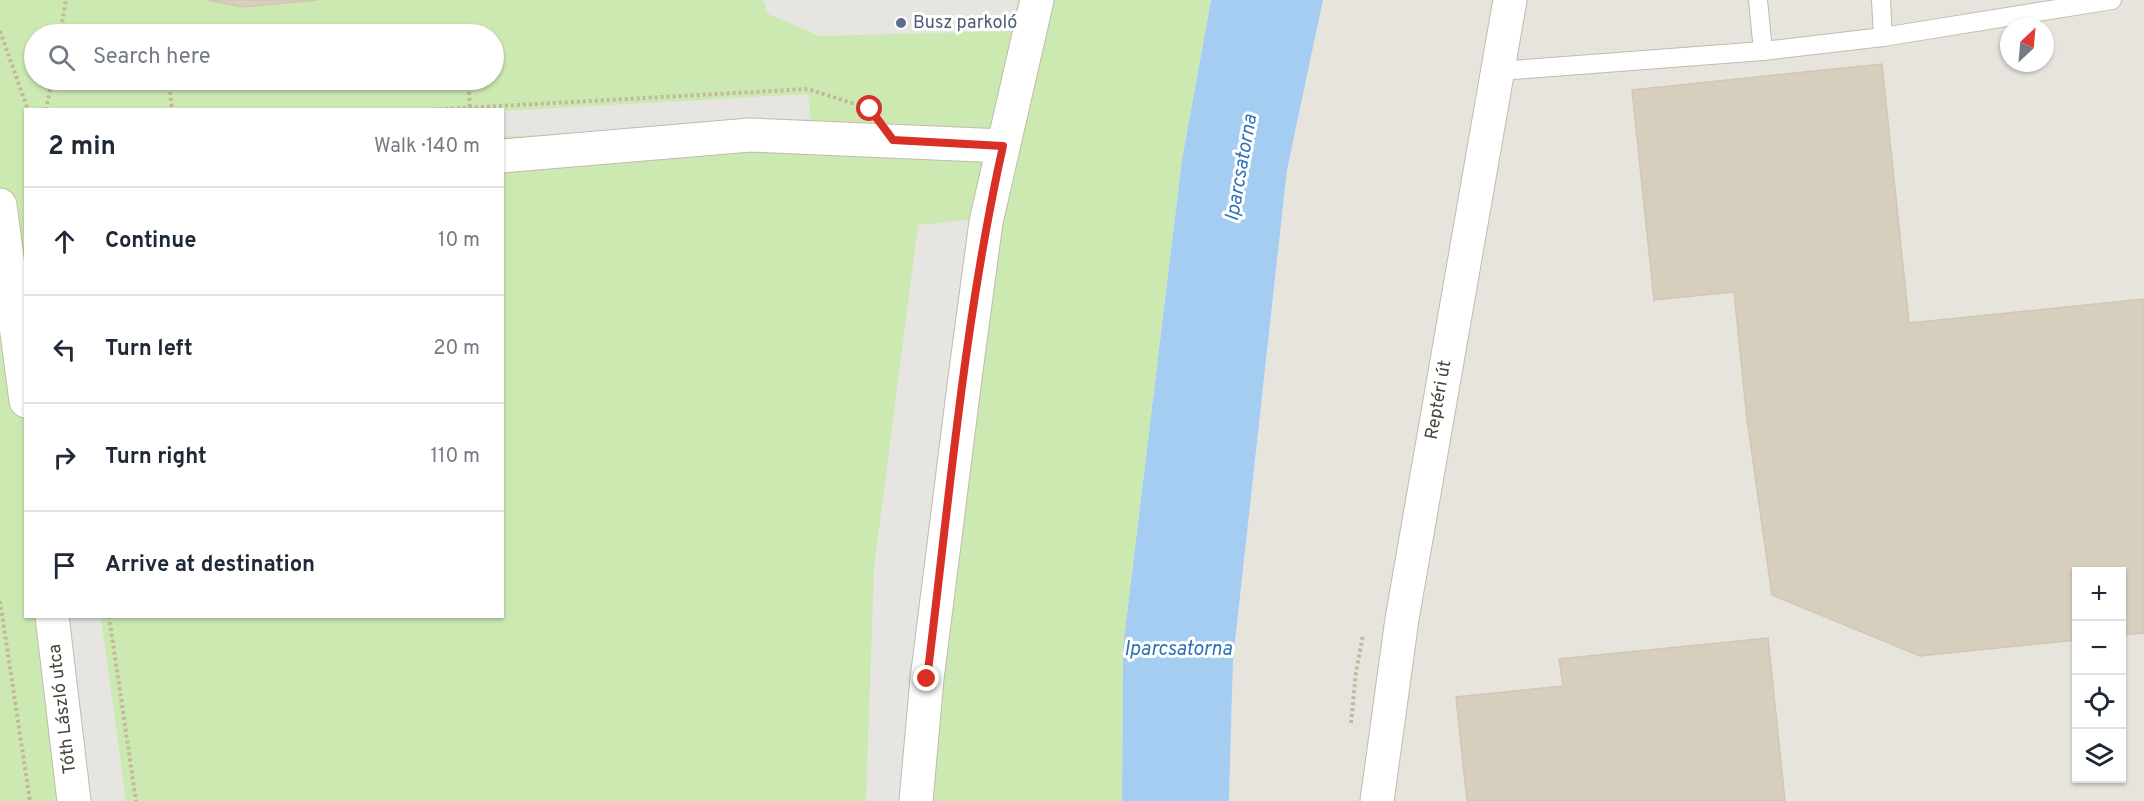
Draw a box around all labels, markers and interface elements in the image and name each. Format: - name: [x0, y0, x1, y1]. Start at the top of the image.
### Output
- place label: Busz parkoló: [913, 12, 1017, 35]
- marker: Busz parkoló: [894, 16, 908, 30]
- north arrow: [2000, 18, 2054, 72]
- search box: [24, 24, 504, 90]
- icon: search: [45, 41, 78, 74]
- text: Search here: [93, 44, 211, 71]
- route start: [856, 95, 882, 121]
- water label: Iparcsatorna: [1220, 112, 1264, 224]
- text: 2 min: [48, 131, 116, 164]
- text: Walk · 140 m: [374, 134, 480, 160]
- icon: ahead: [48, 225, 81, 258]
- text: Continue: [105, 228, 196, 255]
- text: 10 m: [438, 228, 480, 254]
- icon: left: [48, 333, 81, 366]
- text: Turn left: [105, 336, 193, 363]
- text: 20 m: [433, 336, 480, 362]
- street label: Reptéri út: [1421, 358, 1457, 442]
- icon: right: [48, 441, 81, 474]
- text: Turn right: [105, 444, 207, 471]
- text: 110 m: [431, 444, 480, 470]
- icon: arrive: [48, 549, 81, 582]
- text: Arrive at destination: [105, 552, 315, 579]
- map controls: [2072, 567, 2126, 783]
- button: +: [2072, 567, 2126, 621]
- button: −: [2072, 621, 2126, 675]
- water label: Iparcsatorna: [1124, 637, 1233, 663]
- street label: Tóth László utca: [44, 643, 82, 775]
- route end: [913, 665, 939, 691]
- button: locate: [2072, 675, 2126, 729]
- button: layers: [2072, 729, 2126, 783]

